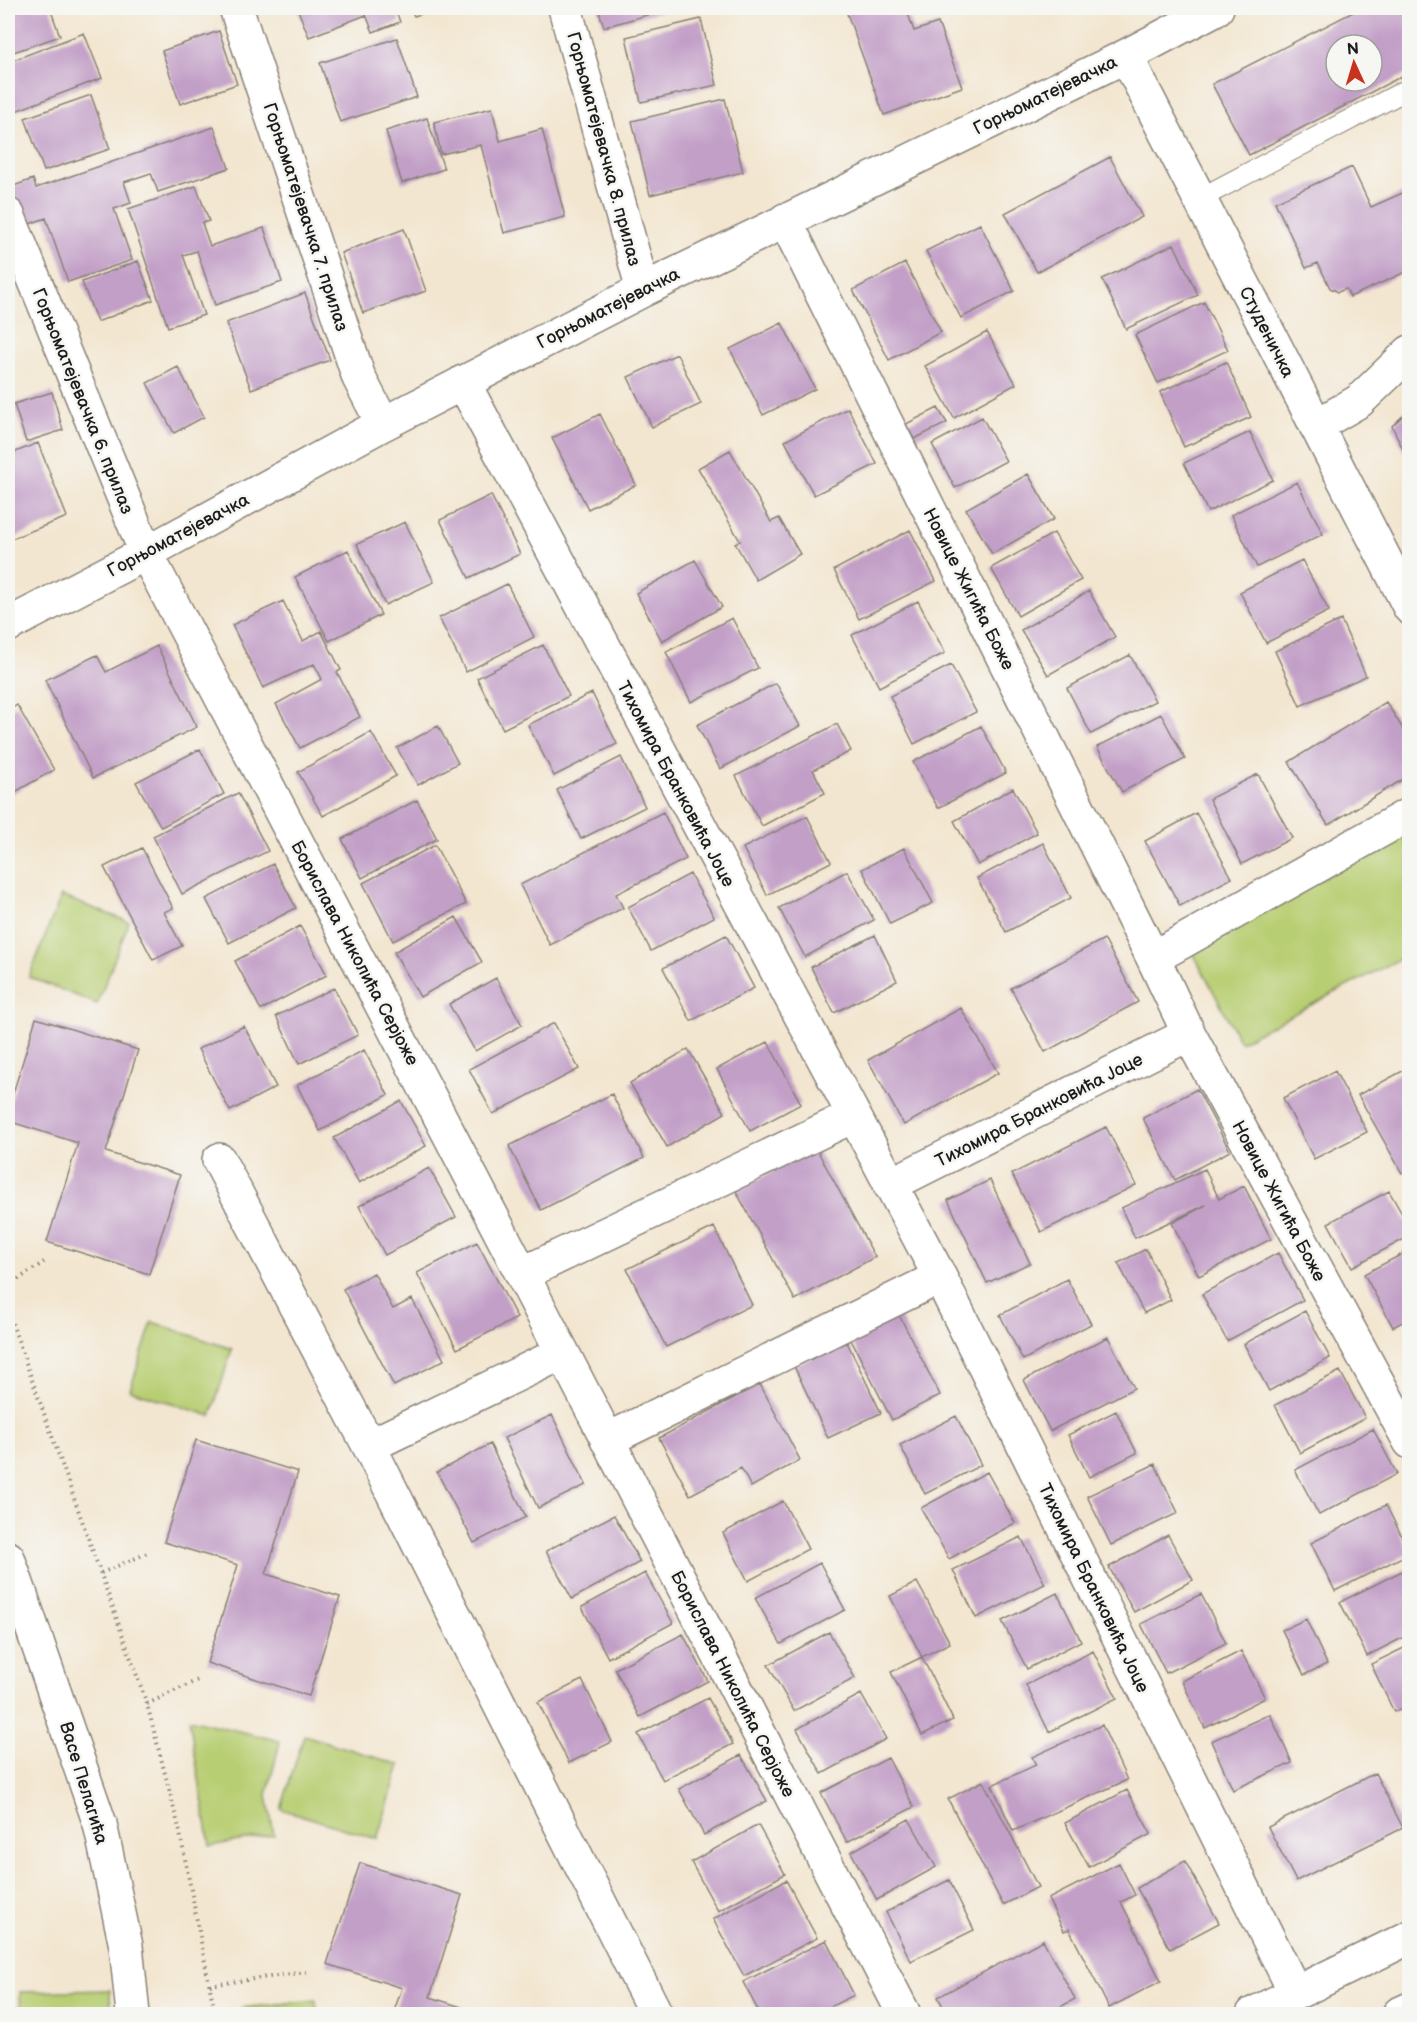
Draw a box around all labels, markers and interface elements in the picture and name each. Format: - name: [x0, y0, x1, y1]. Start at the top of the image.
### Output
- street label: Горњоматејевачка 8. прилаз: [562, 30, 645, 269]
- north arrow: [1324, 33, 1384, 93]
- text: N: [1346, 40, 1360, 59]
- street label: Горњоматејевачка: [970, 51, 1121, 139]
- street label: Горњоматејевачка 7. прилаз: [259, 100, 353, 334]
- street label: Горњоматејевачка: [533, 263, 683, 354]
- street label: Студеничка: [1235, 283, 1299, 382]
- street label: Горњоматејевачка 6. прилаз: [28, 285, 138, 517]
- street label: Горњоматејевачка: [104, 489, 253, 582]
- street label: Новице Жигића Боже: [919, 505, 1019, 674]
- street label: Тихомира Бранковића Јоце: [612, 678, 739, 891]
- street label: Борислава Николића Серјоже: [286, 837, 423, 1069]
- street label: Тихомира Бранковића Јоце: [932, 1049, 1146, 1172]
- street label: Новице Жигића Боже: [1227, 1117, 1330, 1285]
- street label: Тихомира Бранковића Јоце: [1034, 1480, 1153, 1696]
- street label: Борислава Николића Серјоже: [666, 1567, 799, 1801]
- street label: Васе Пелагића: [55, 1719, 112, 1847]

